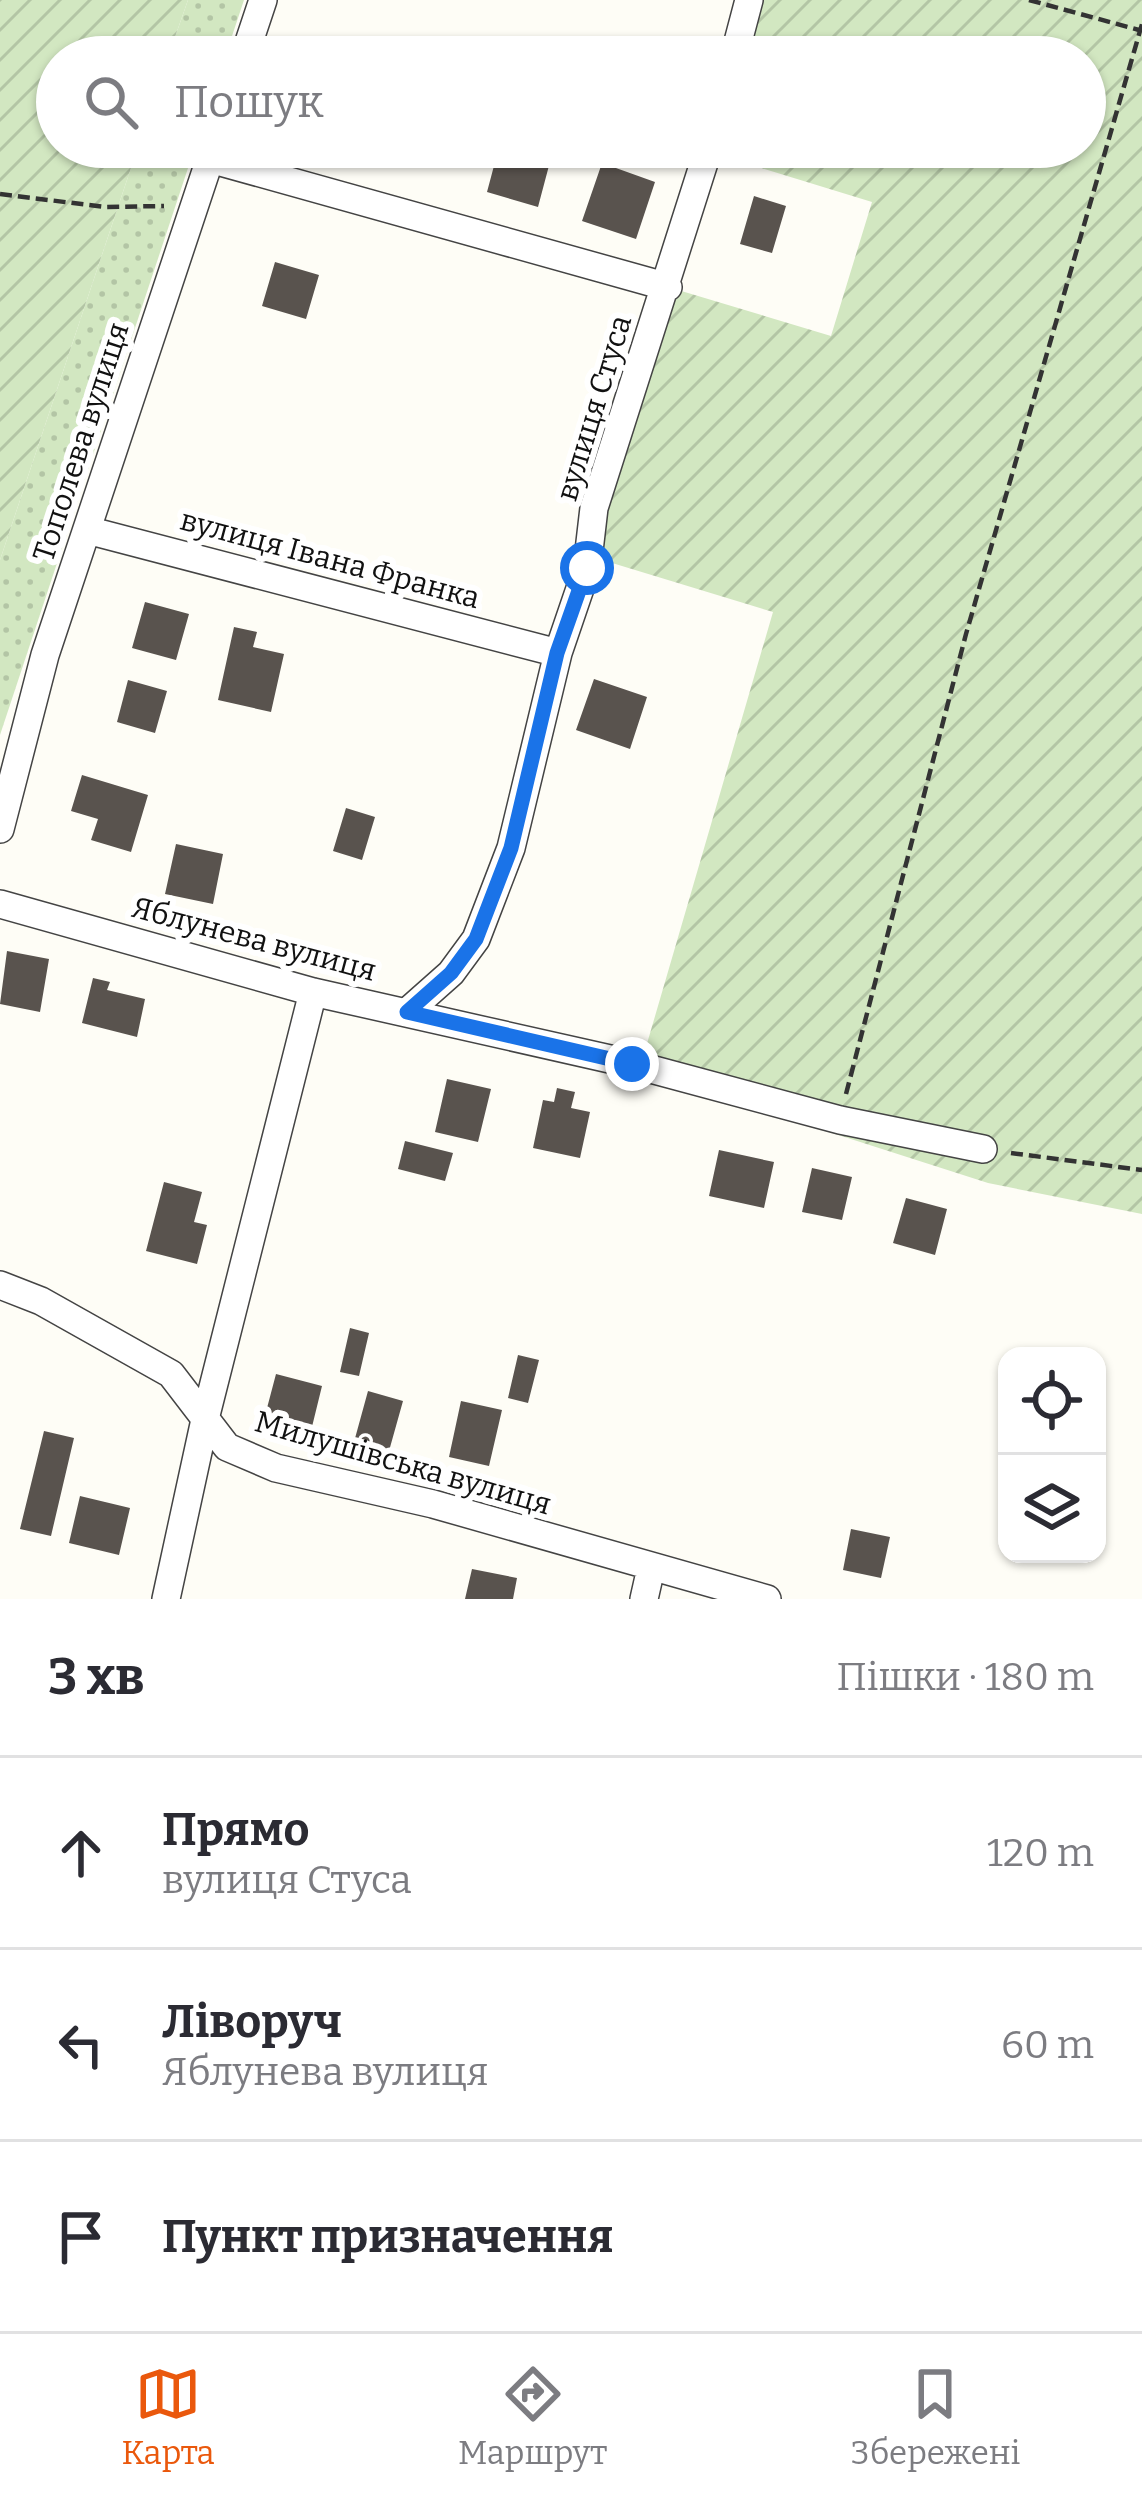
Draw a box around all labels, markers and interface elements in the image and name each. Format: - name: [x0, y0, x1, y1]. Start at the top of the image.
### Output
- search box: [36, 36, 1106, 168]
- icon: search: [78, 69, 144, 135]
- text: Пошук: [174, 75, 324, 129]
- street label: вулиця Стуса: [549, 311, 639, 505]
- street label: Тополева вулиця: [25, 318, 137, 566]
- street label: вулиця Івана Франка: [176, 502, 484, 616]
- route start: [560, 541, 614, 595]
- street label: Яблунева вулиця: [128, 889, 380, 989]
- route end: [605, 1037, 659, 1091]
- map controls: [998, 1347, 1106, 1563]
- button: locate: [998, 1347, 1106, 1455]
- street label: Милушівська вулиця: [251, 1403, 555, 1523]
- button: layers: [998, 1455, 1106, 1563]
- text: 3 хв: [48, 1646, 144, 1708]
- text: Пішки · 180 m: [836, 1654, 1094, 1700]
- text: Прямо: [162, 1803, 309, 1857]
- icon: ahead: [48, 1820, 114, 1886]
- text: 120 m: [987, 1830, 1094, 1876]
- text: вулиця Стуса: [162, 1857, 412, 1903]
- text: Ліворуч: [162, 1995, 342, 2049]
- icon: left: [48, 2012, 114, 2078]
- text: 60 m: [1001, 2022, 1094, 2068]
- text: Яблунева вулиця: [162, 2049, 488, 2095]
- icon: arrive: [48, 2204, 114, 2270]
- text: Пункт призначення: [162, 2210, 613, 2264]
- tab: Карта: [122, 2361, 215, 2473]
- tab: Маршрут: [458, 2361, 607, 2473]
- tab: Збережені: [851, 2361, 1020, 2473]

